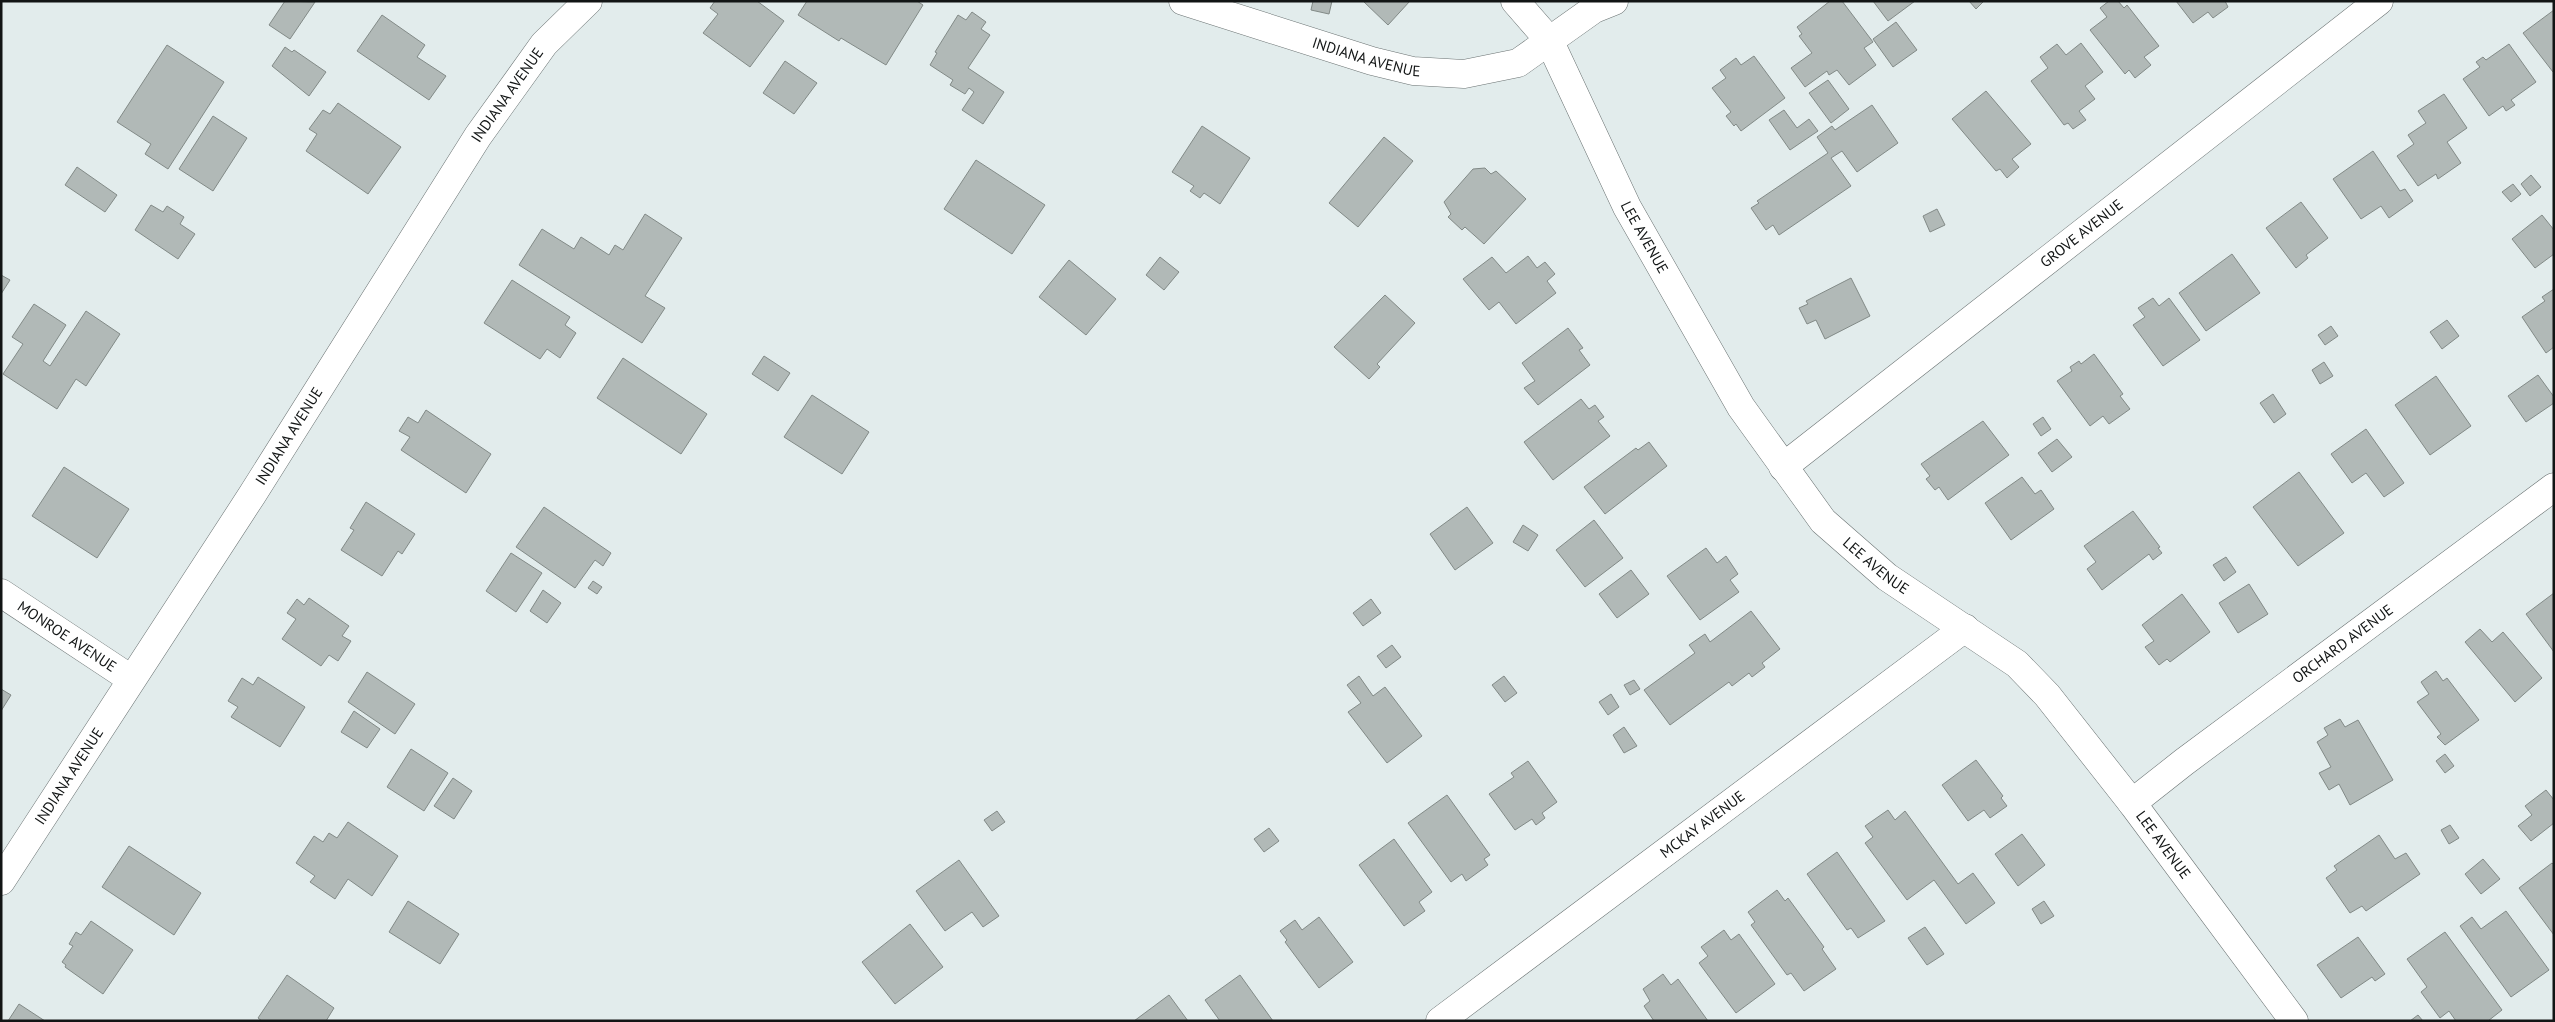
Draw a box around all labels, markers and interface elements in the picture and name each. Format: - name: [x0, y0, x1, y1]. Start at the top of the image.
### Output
- street label: INDIANA AVENUE: [1310, 33, 1421, 80]
- street label: INDIANA AVENUE: [467, 44, 547, 146]
- street label: GROVE AVENUE: [2036, 195, 2127, 271]
- street label: LEE AVENUE: [1617, 198, 1673, 277]
- street label: INDIANA AVENUE: [251, 383, 326, 488]
- street label: LEE AVENUE: [1839, 533, 1913, 598]
- street label: MONROE AVENUE: [14, 597, 120, 676]
- street label: ORCHARD AVENUE: [2288, 600, 2397, 687]
- street label: INDIANA AVENUE: [30, 724, 107, 828]
- street label: MCKAY AVENUE: [1656, 786, 1748, 862]
- street label: LEE AVENUE: [2132, 807, 2195, 882]

